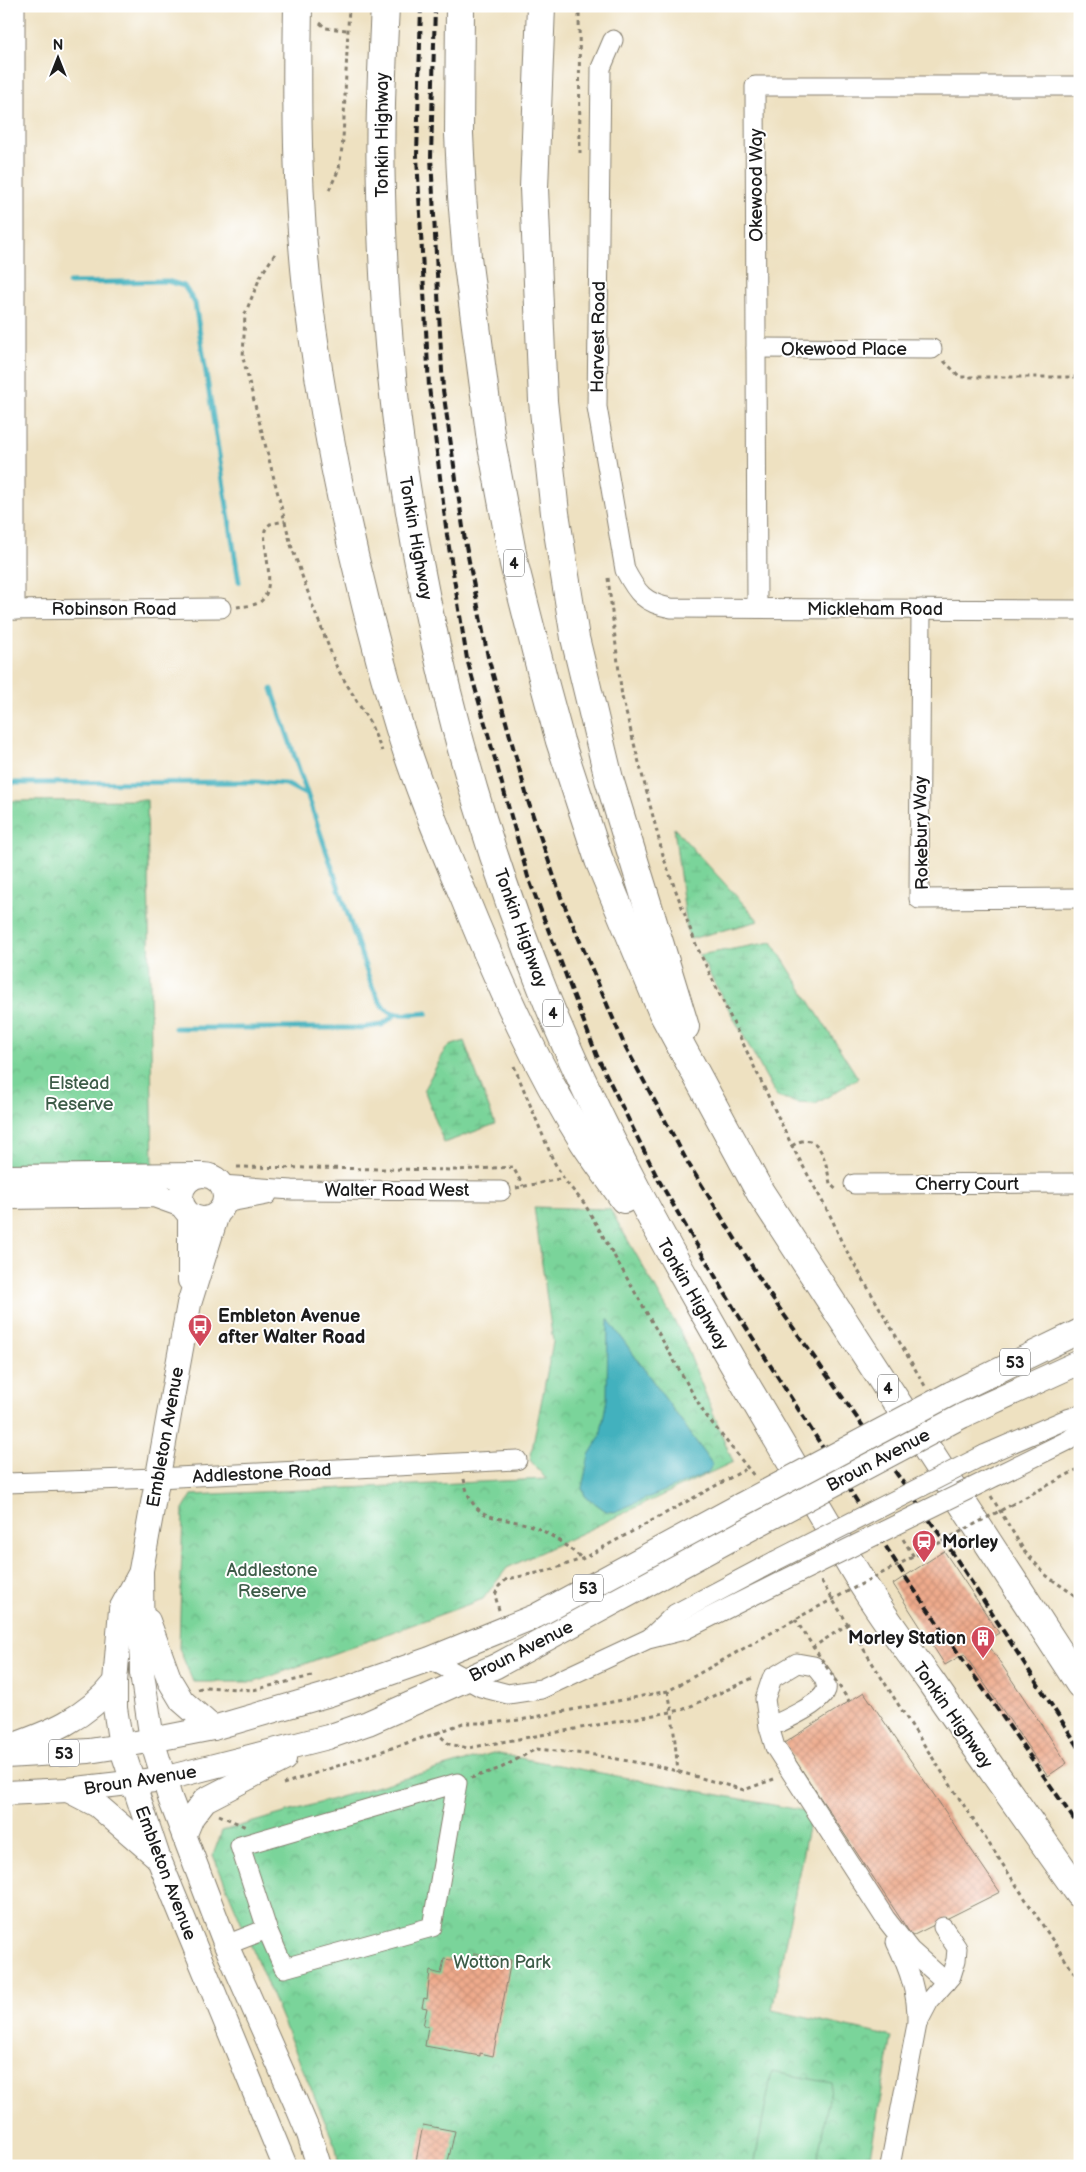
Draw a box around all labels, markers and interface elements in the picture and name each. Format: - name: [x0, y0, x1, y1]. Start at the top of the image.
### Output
- north arrow: [32, 32, 82, 82]
- text: N: [53, 37, 63, 54]
- street label: Tonkin Highway: [372, 72, 393, 198]
- street label: Okewood Way: [746, 127, 767, 242]
- street label: Harvest Road: [587, 281, 610, 393]
- street label: Okewood Place: [781, 339, 907, 360]
- street label: Tonkin Highway: [394, 475, 437, 602]
- road number: 4: [504, 550, 524, 576]
- street label: Robinson Road: [51, 599, 177, 620]
- street label: Mickleham Road: [807, 599, 943, 620]
- street label: Rokebury Way: [910, 775, 933, 890]
- street label: Tonkin Highway: [489, 866, 552, 991]
- road number: 4: [543, 1000, 563, 1026]
- park label: Elstead Reserve: [45, 1073, 114, 1115]
- street label: Cherry Court: [915, 1174, 1020, 1195]
- street label: Walter Road West: [325, 1180, 470, 1201]
- street label: Tonkin Highway: [652, 1235, 733, 1354]
- place label: Embleton Avenue after Walter Road: [218, 1306, 365, 1348]
- bus stop icon: Embleton Avenue after Walter Road: [187, 1313, 213, 1347]
- road number: 53: [1000, 1348, 1030, 1375]
- street label: Embleton Avenue: [143, 1365, 188, 1509]
- road number: 4: [878, 1375, 898, 1402]
- street label: Broun Avenue: [823, 1424, 934, 1496]
- street label: Addlestone Road: [192, 1459, 332, 1488]
- station icon: Morley: [911, 1529, 937, 1563]
- place label: Morley: [942, 1532, 999, 1553]
- park label: Addlestone Reserve: [227, 1560, 318, 1602]
- road number: 53: [573, 1575, 603, 1602]
- street label: Broun Avenue: [466, 1616, 577, 1687]
- building icon: Morley Station: [970, 1625, 996, 1659]
- place label: Morley Station: [848, 1628, 966, 1649]
- street label: Tonkin Highway: [908, 1658, 998, 1773]
- road number: 53: [49, 1740, 79, 1766]
- street label: Broun Avenue: [82, 1761, 198, 1800]
- street label: Embleton Avenue: [130, 1803, 201, 1944]
- park label: Wotton Park: [453, 1952, 551, 1973]

